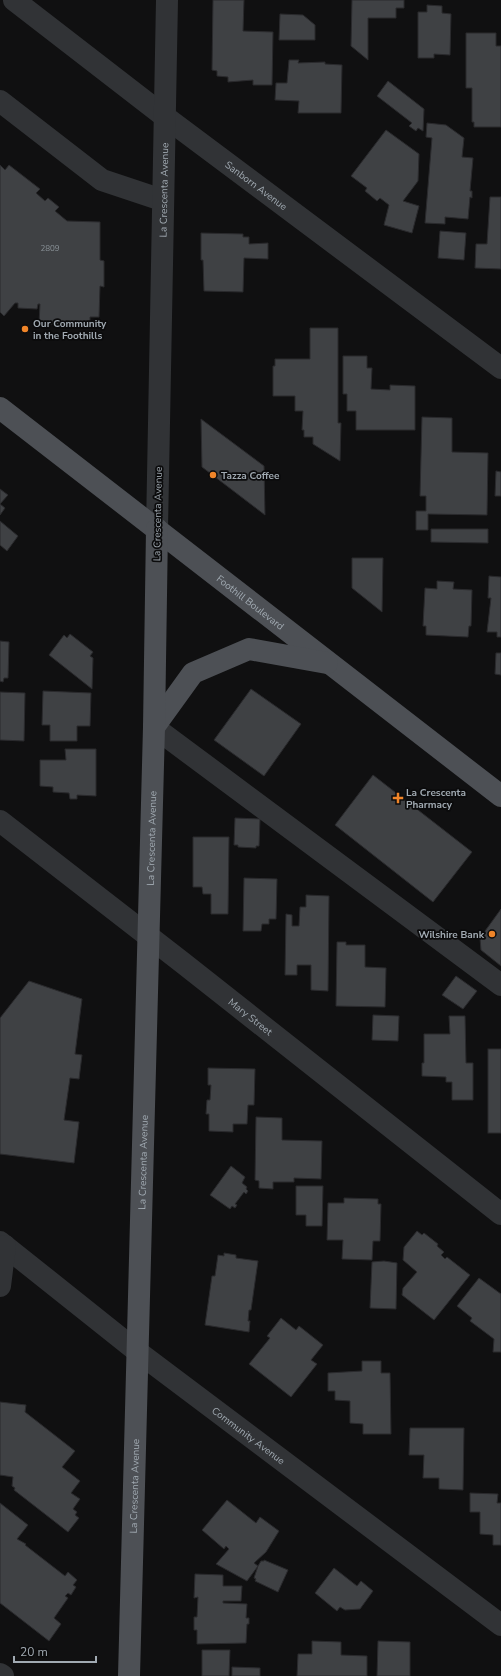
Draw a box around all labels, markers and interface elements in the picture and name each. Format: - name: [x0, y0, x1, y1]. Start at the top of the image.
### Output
- street label: La Crescenta Avenue: [157, 143, 172, 238]
- street label: Sanborn Avenue: [222, 158, 290, 214]
- house number: 2809: [40, 243, 60, 254]
- place label: Our Community in the Foothills: [33, 317, 107, 343]
- marker: Our Community in the Foothills: [20, 324, 30, 334]
- street label: La Crescenta Avenue: [150, 467, 166, 561]
- place label: Tazza Coffee: [221, 469, 280, 483]
- marker: Tazza Coffee: [208, 470, 218, 480]
- street label: Foothill Boulevard: [213, 572, 287, 634]
- place label: La Crescenta Pharmacy: [406, 786, 466, 812]
- street label: La Crescenta Avenue: [144, 791, 160, 886]
- marker: La Crescenta Pharmacy: [393, 793, 403, 803]
- place label: Wilshire Bank: [418, 928, 485, 942]
- marker: Wilshire Bank: [487, 929, 497, 939]
- street label: Mary Street: [225, 995, 276, 1039]
- street label: La Crescenta Avenue: [135, 1115, 152, 1210]
- street label: Community Avenue: [209, 1404, 288, 1468]
- street label: La Crescenta Avenue: [127, 1439, 143, 1534]
- scale bar: [14, 1638, 96, 1664]
- text: 20 m: [20, 1644, 48, 1660]

